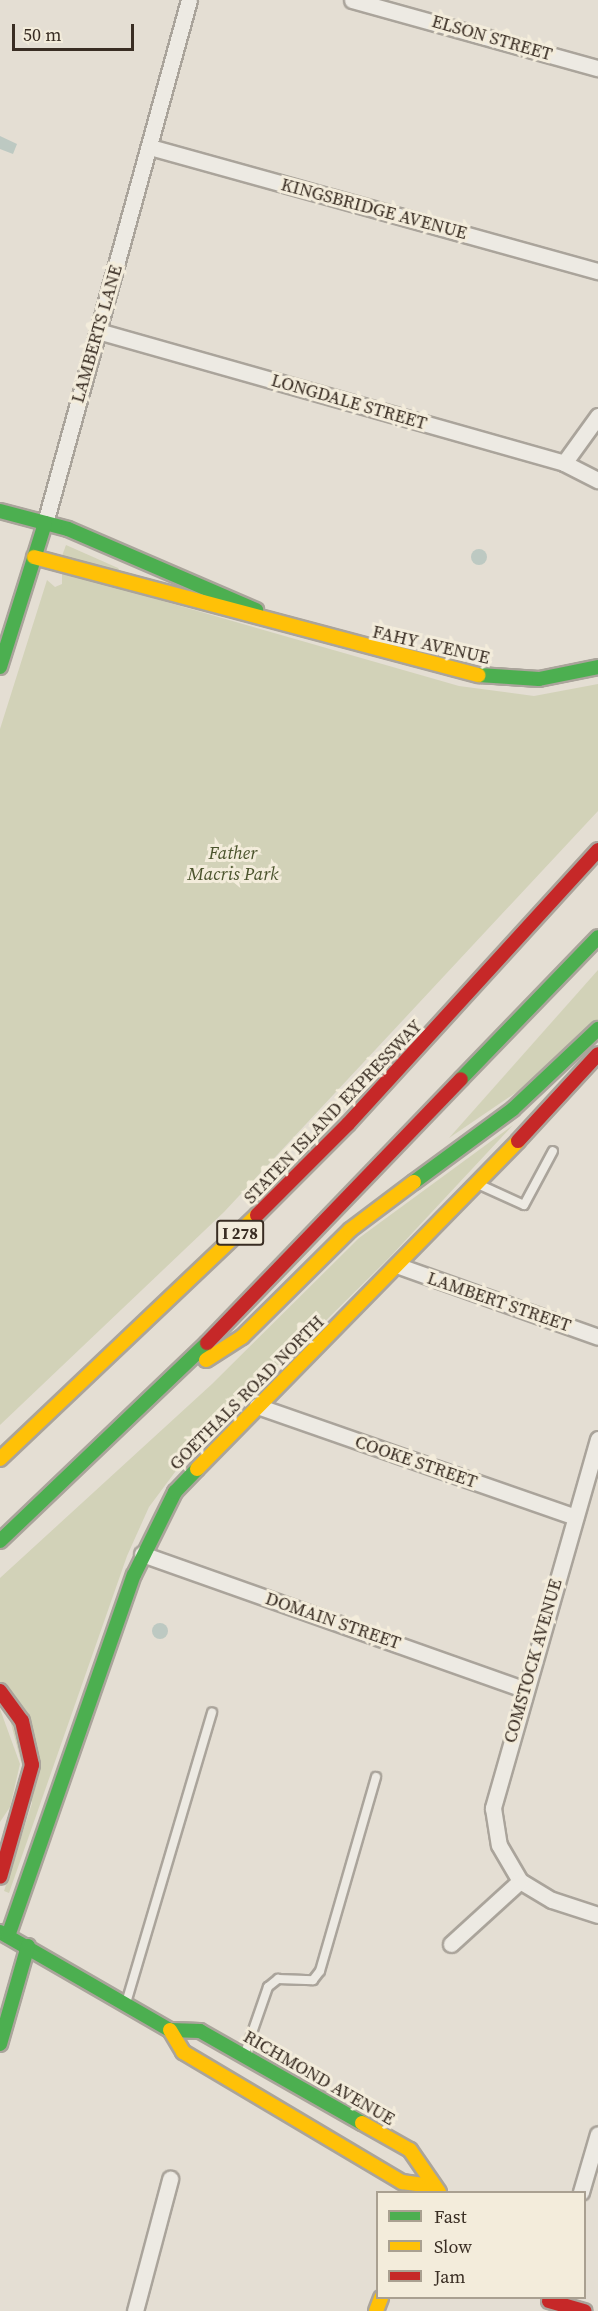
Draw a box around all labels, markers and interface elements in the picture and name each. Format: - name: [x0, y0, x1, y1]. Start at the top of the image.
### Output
- street label: ELSON STREET: [429, 10, 555, 66]
- scale bar: [15, 12, 136, 50]
- text: 50 m: [23, 22, 61, 47]
- street label: KINGSBRIDGE AVENUE: [279, 174, 469, 244]
- street label: LAMBERTS LANE: [67, 263, 127, 405]
- street label: LONGDALE STREET: [269, 369, 429, 435]
- street label: FAHY AVENUE: [370, 621, 492, 669]
- park label: Father Macris Park: [188, 843, 278, 886]
- street label: STATEN ISLAND EXPRESSWAY: [239, 1016, 427, 1208]
- road number: I 278: [216, 1220, 264, 1246]
- street label: LAMBERT STREET: [424, 1267, 574, 1337]
- street label: GOETHALS ROAD NORTH: [165, 1311, 329, 1475]
- street label: COOKE STREET: [352, 1431, 480, 1493]
- street label: COMSTOCK AVENUE: [499, 1577, 567, 1745]
- street label: DOMAIN STREET: [263, 1588, 403, 1654]
- street label: RICHMOND AVENUE: [240, 2026, 398, 2130]
- legend: [376, 2191, 586, 2299]
- text: Fast: [434, 2204, 467, 2229]
- text: Slow: [434, 2234, 472, 2259]
- text: Jam: [434, 2264, 466, 2289]

